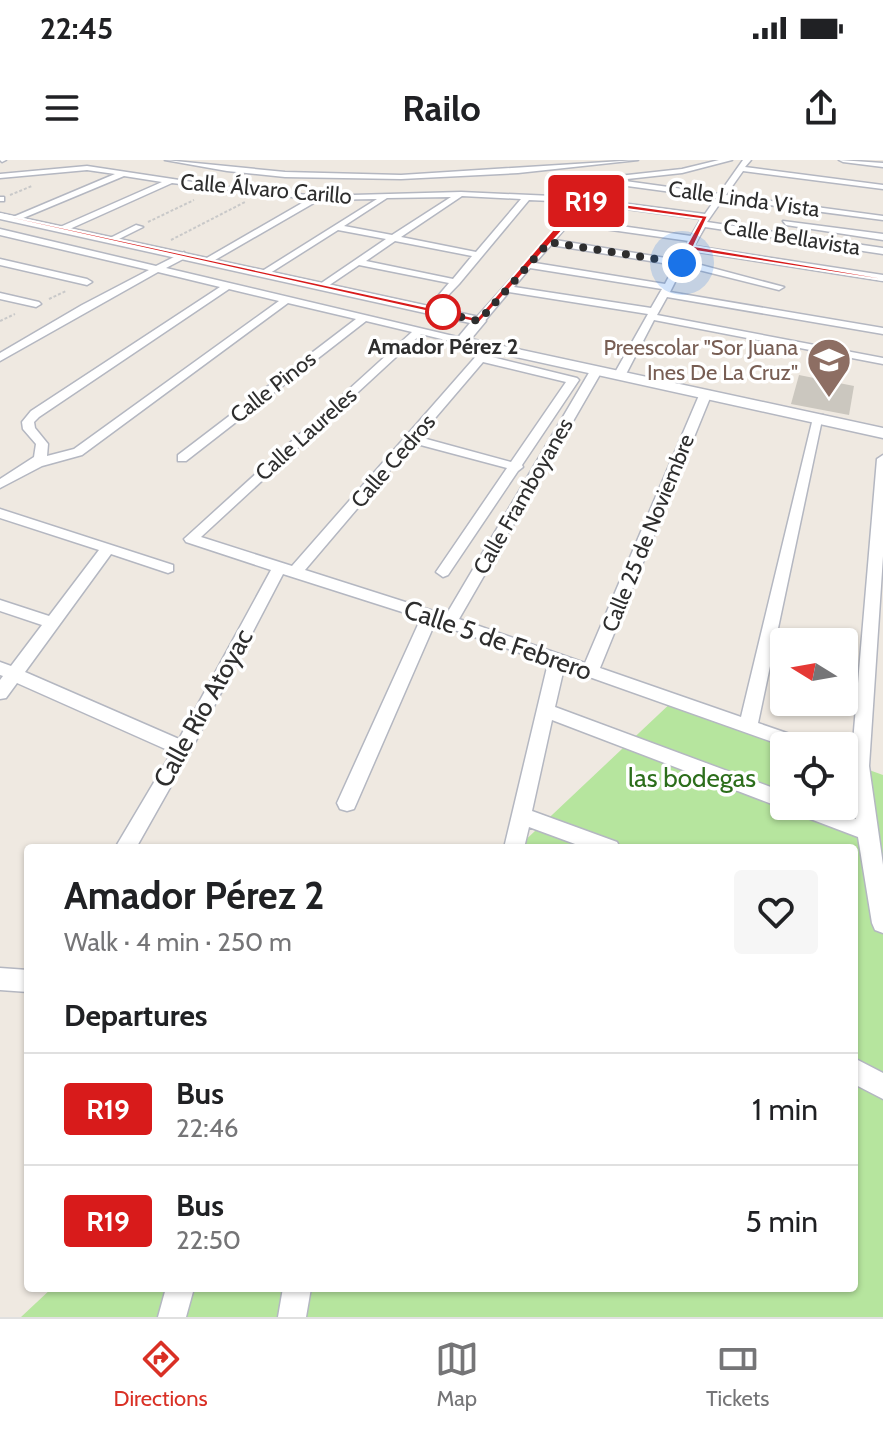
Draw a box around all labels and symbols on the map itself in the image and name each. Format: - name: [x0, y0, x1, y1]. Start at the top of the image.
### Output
- street label: Calle Álvaro Carillo: [179, 168, 353, 210]
- line badge: R19: [540, 175, 632, 227]
- street label: Calle Linda Vista: [667, 175, 822, 223]
- street label: Calle Bellavista: [722, 213, 863, 261]
- your location: [662, 243, 702, 283]
- marker: Amador Pérez 2: [426, 295, 460, 329]
- place label: Amador Pérez 2: [368, 333, 518, 360]
- place label: Preescolar "Sor Juana Ines De La Cruz": [603, 334, 798, 386]
- school or university icon: Preescolar "Sor Juana Ines De La Cruz": [805, 336, 853, 399]
- street label: Calle Pinos: [225, 345, 321, 429]
- street label: Calle Laureles: [250, 381, 362, 487]
- street label: Calle Cedros: [345, 409, 441, 513]
- street label: Calle Framboyanes: [467, 413, 579, 579]
- street label: Calle 25 de Noviembre: [596, 430, 700, 636]
- street label: Calle 5 de Febrero: [400, 593, 596, 687]
- street label: Calle Río Atoyac: [146, 623, 260, 793]
- north arrow: [770, 628, 858, 716]
- park label: las bodegas: [628, 762, 756, 794]

